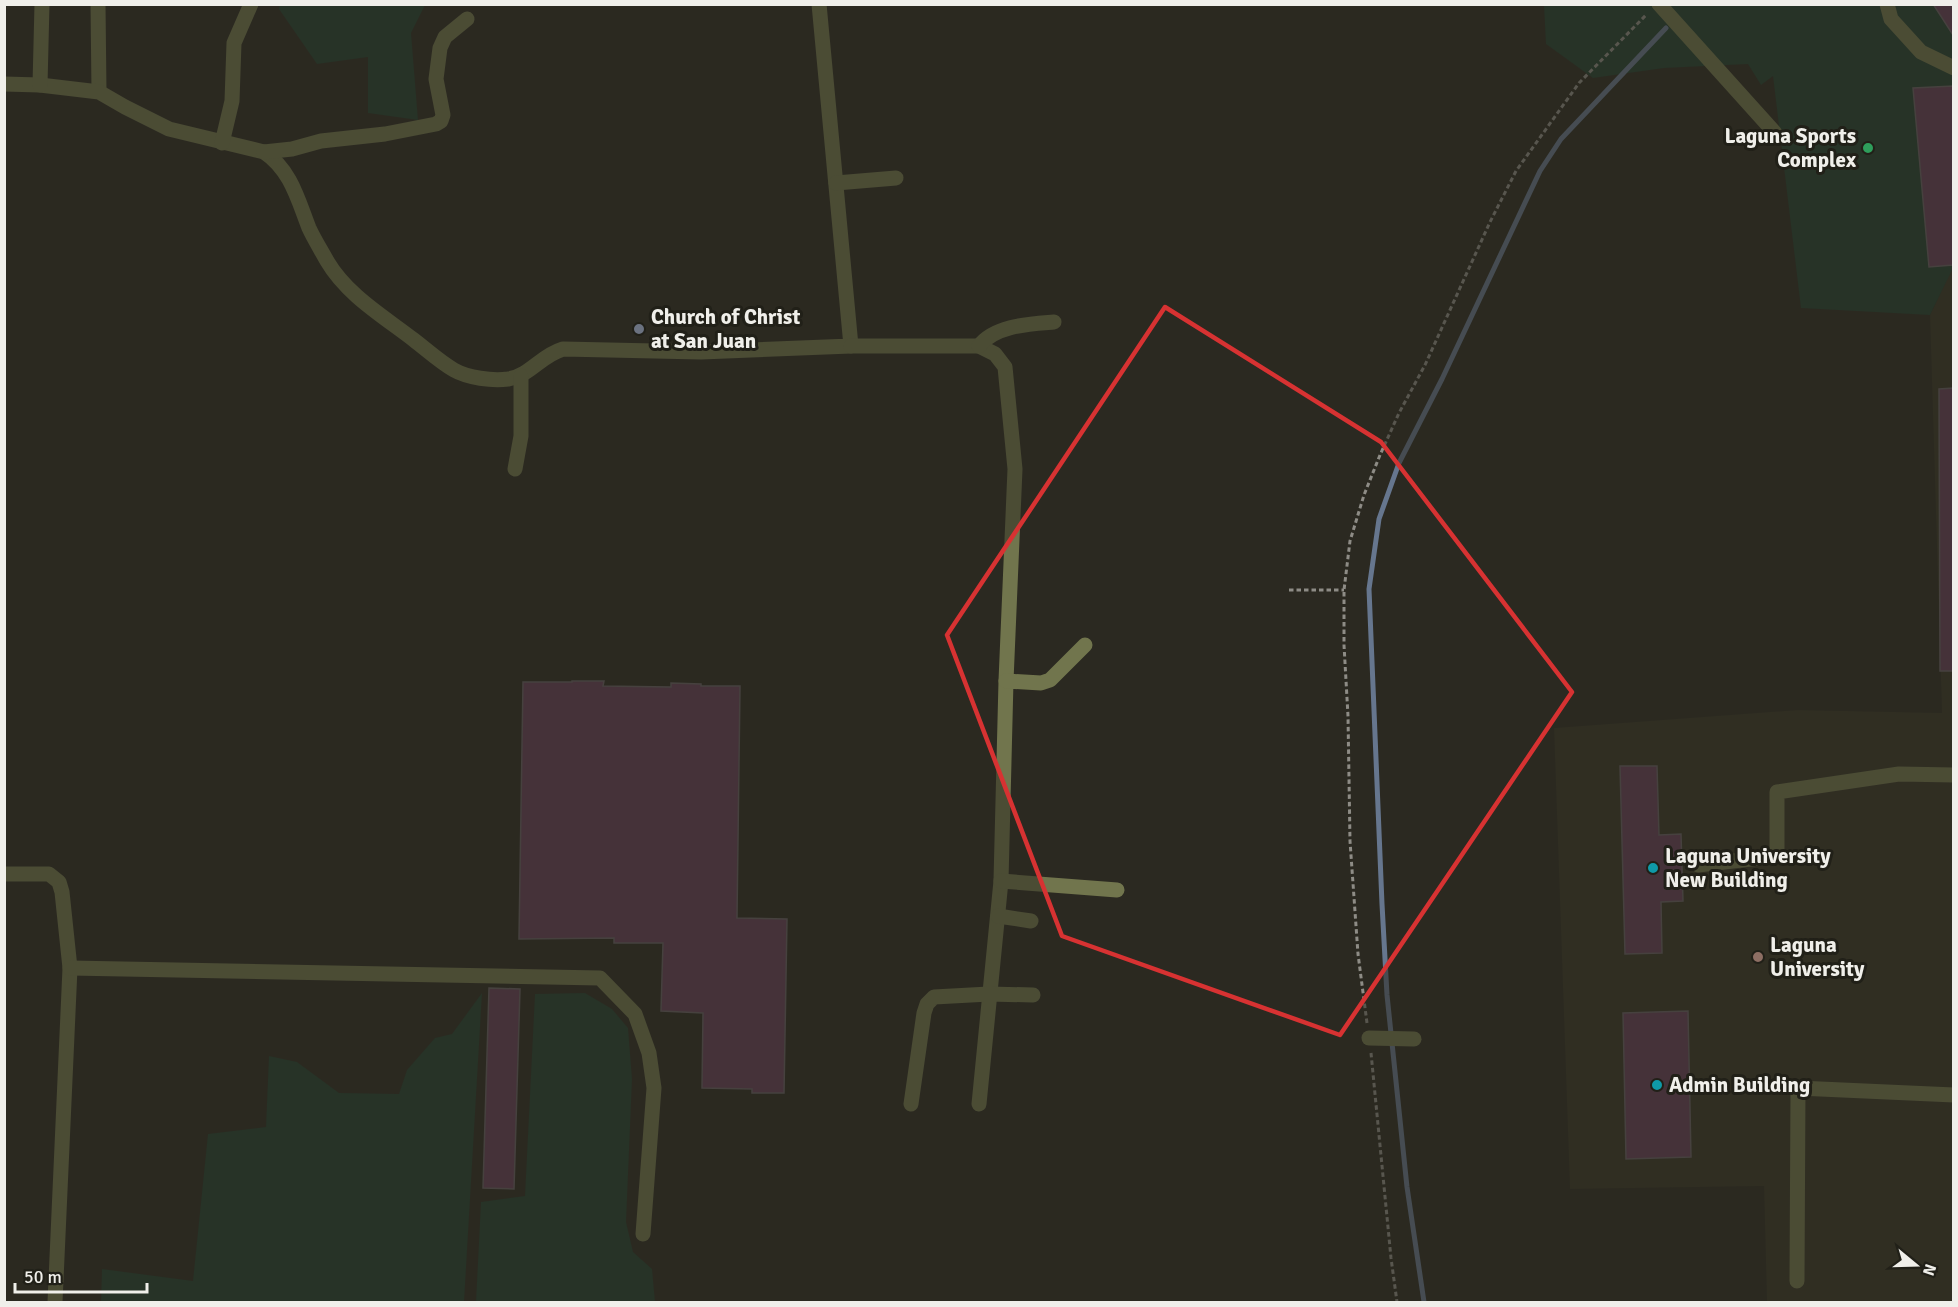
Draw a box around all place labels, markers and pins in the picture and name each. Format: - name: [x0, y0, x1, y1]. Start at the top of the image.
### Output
- place label: Laguna Sports Complex: [1724, 123, 1857, 173]
- marker: Laguna Sports Complex: [1861, 141, 1875, 155]
- place label: Church of Christ at San Juan: [651, 304, 800, 354]
- marker: Church of Christ at San Juan: [632, 322, 646, 336]
- place label: Laguna University New Building: [1665, 843, 1831, 893]
- marker: Laguna University New Building: [1646, 861, 1660, 875]
- place label: Laguna University: [1770, 932, 1865, 982]
- marker: Laguna University: [1751, 950, 1765, 964]
- place label: Admin Building: [1669, 1072, 1810, 1098]
- marker: Admin Building: [1650, 1078, 1664, 1092]

